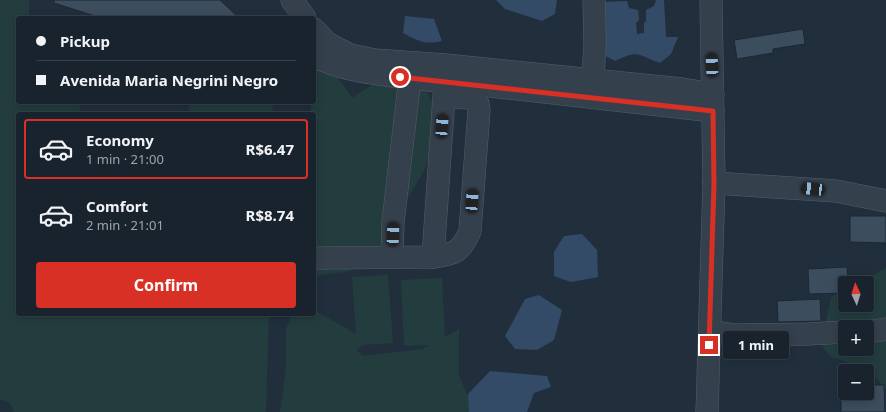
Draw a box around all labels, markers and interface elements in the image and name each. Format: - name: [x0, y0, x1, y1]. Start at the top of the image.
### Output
- text: Pickup: [60, 31, 110, 51]
- car: [706, 53, 718, 77]
- route start: [391, 68, 409, 86]
- text: Avenida Maria Negrini Negro: [60, 70, 278, 90]
- car: [435, 114, 449, 138]
- text: Economy: [86, 130, 154, 150]
- icon: car: [38, 131, 74, 167]
- text: R$6.47: [246, 139, 294, 159]
- text: 1 min · 21:00: [86, 150, 164, 168]
- car: [800, 182, 826, 196]
- car: [465, 189, 479, 213]
- text: Comfort: [86, 196, 148, 216]
- icon: car: [38, 197, 74, 233]
- text: R$8.74: [246, 205, 294, 225]
- text: 2 min · 21:01: [86, 216, 164, 234]
- car: [387, 222, 399, 246]
- button: Confirm: [36, 262, 296, 308]
- north arrow: [838, 276, 874, 312]
- map controls: [838, 276, 874, 400]
- button: +: [838, 320, 874, 356]
- callout: 1 min: [723, 331, 789, 359]
- route end: [700, 336, 718, 354]
- text: 1 min: [738, 336, 774, 354]
- button: −: [838, 364, 874, 400]

